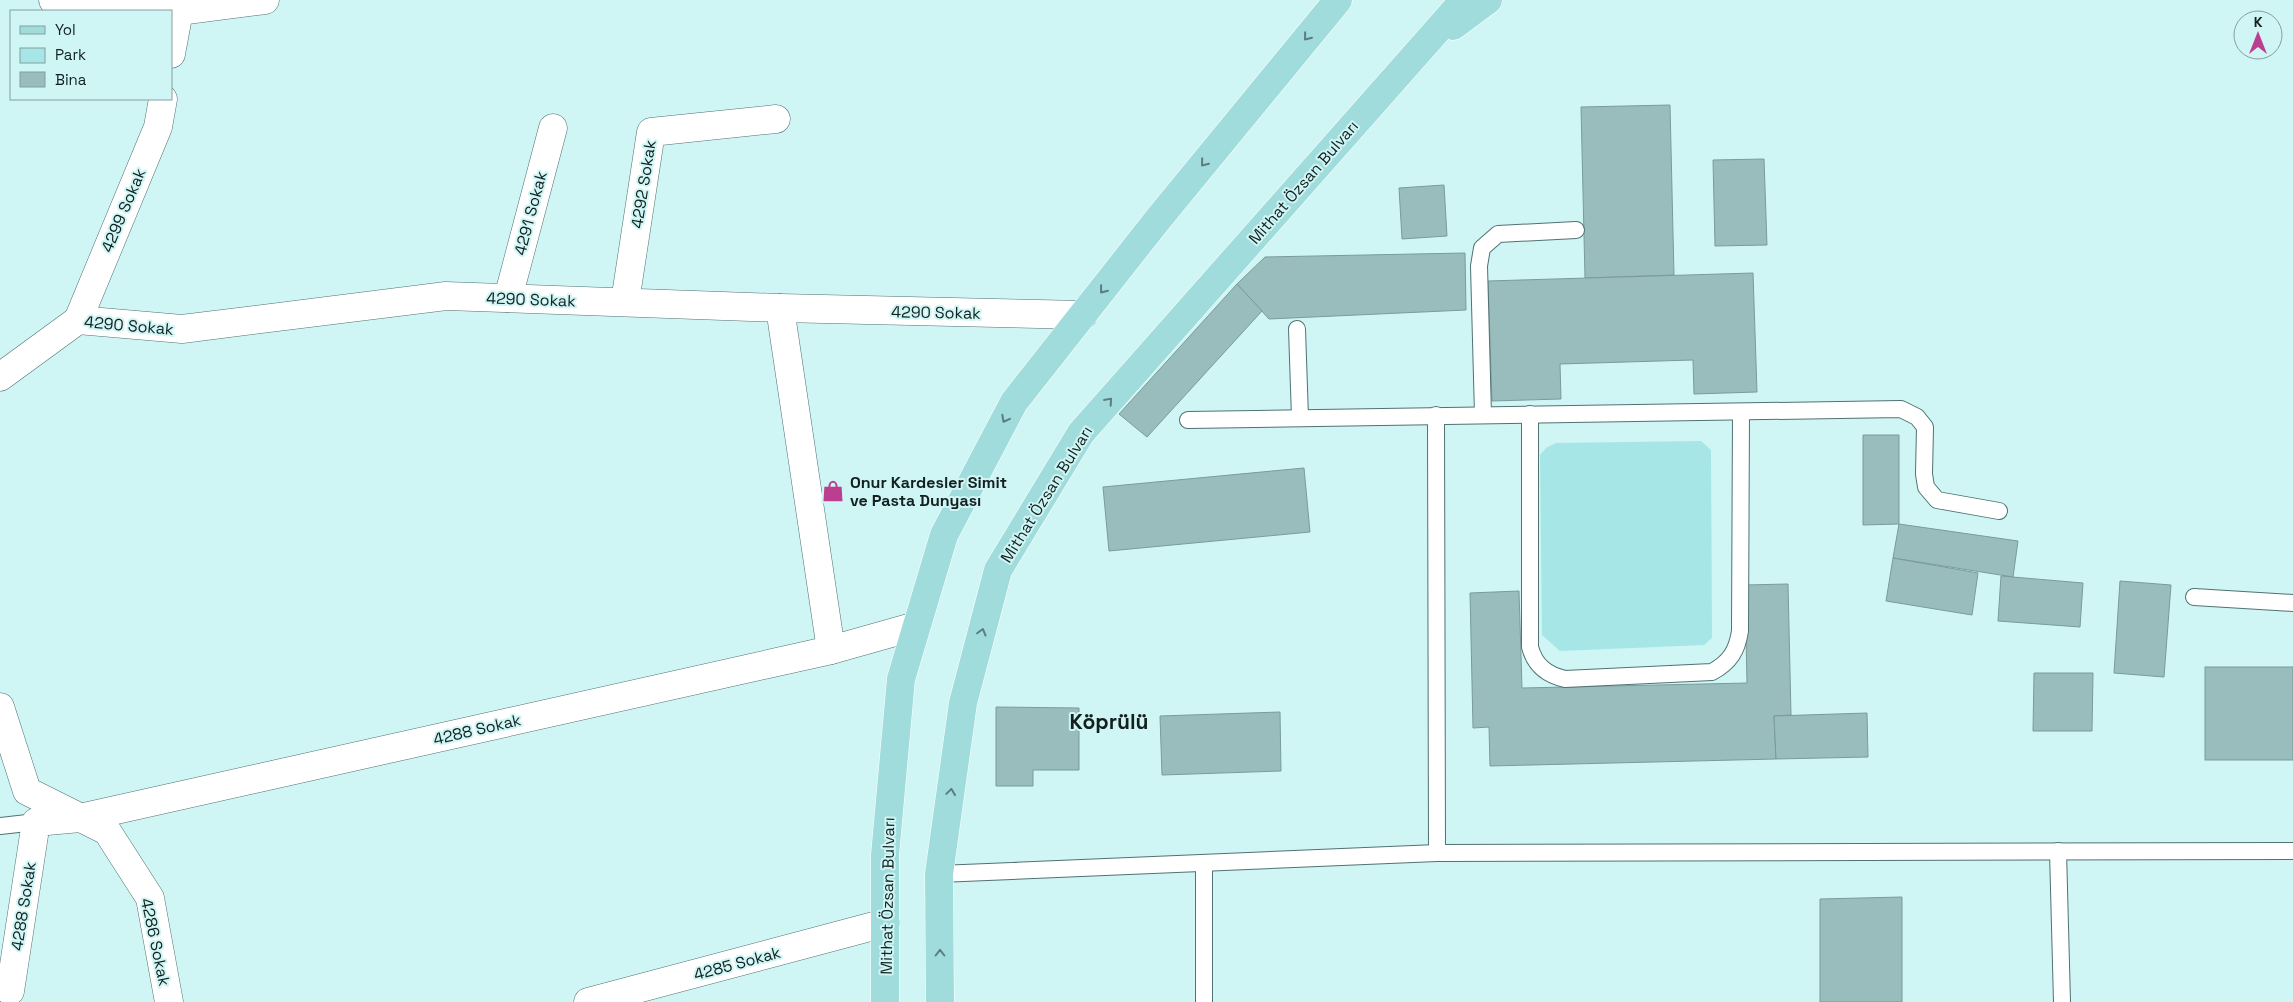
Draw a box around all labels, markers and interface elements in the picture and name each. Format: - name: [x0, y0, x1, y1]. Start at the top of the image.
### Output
- legend: [10, 10, 172, 100]
- north arrow: [2233, 10, 2283, 60]
- text: K: [2254, 13, 2263, 31]
- text: Yol: [55, 20, 76, 39]
- one-way arrow: [1304, 32, 1313, 41]
- text: Park: [55, 45, 86, 64]
- text: Bina: [55, 70, 87, 89]
- street label: Mithat Özsan Bulvarı: [1244, 116, 1363, 249]
- street label: 4292 Sokak: [626, 138, 661, 230]
- one-way arrow: [1202, 157, 1210, 166]
- street label: 4299 Sokak: [96, 165, 151, 255]
- street label: 4291 Sokak: [509, 168, 552, 257]
- one-way arrow: [1100, 284, 1108, 293]
- street label: 4290 Sokak: [486, 287, 577, 312]
- street label: 4290 Sokak: [891, 301, 981, 324]
- street label: 4290 Sokak: [83, 311, 175, 340]
- one-way arrow: [1103, 397, 1112, 406]
- one-way arrow: [1001, 414, 1011, 423]
- street label: Mithat Özsan Bulvarı: [996, 422, 1097, 567]
- place label: Onur Kardesler Simit ve Pasta Dunyası: [850, 472, 1007, 511]
- shop icon: Onur Kardesler Simit ve Pasta Dunyası: [820, 478, 846, 504]
- one-way arrow: [976, 628, 987, 637]
- district label: Köprülü: [1070, 708, 1148, 735]
- street label: 4288 Sokak: [431, 709, 524, 750]
- one-way arrow: [945, 787, 956, 795]
- street label: Mithat Özsan Bulvarı: [876, 817, 899, 975]
- street label: 4288 Sokak: [6, 860, 41, 952]
- street label: 4286 Sokak: [136, 896, 175, 988]
- street label: 4285 Sokak: [691, 942, 783, 985]
- one-way arrow: [935, 949, 945, 957]

